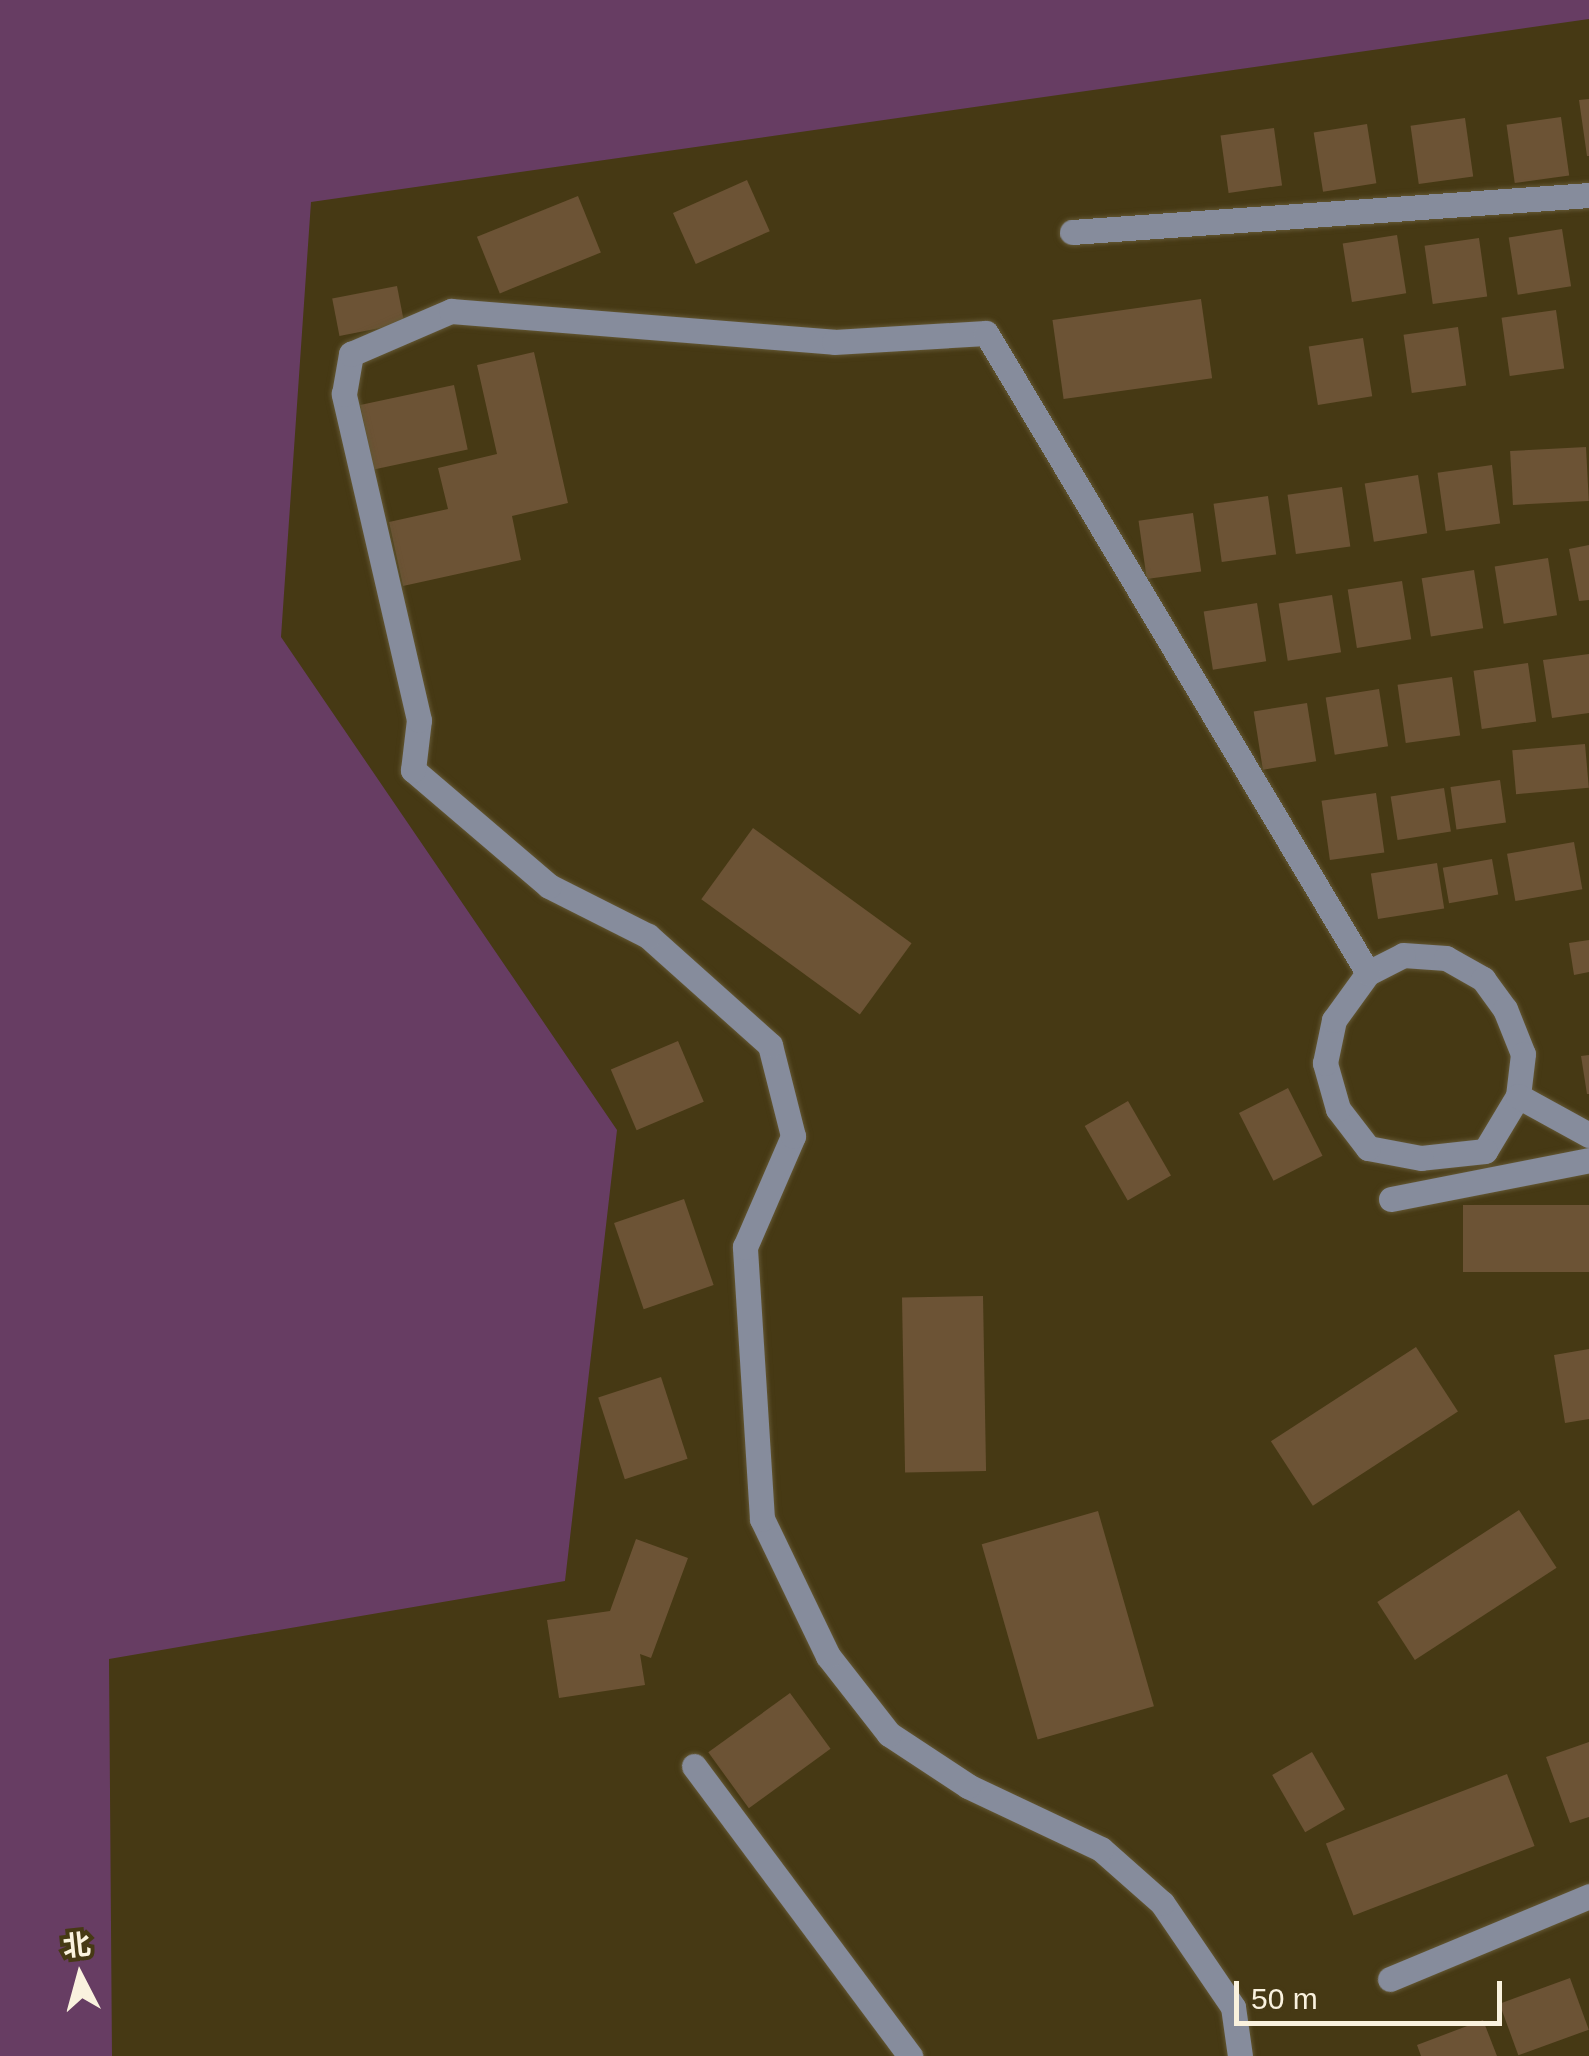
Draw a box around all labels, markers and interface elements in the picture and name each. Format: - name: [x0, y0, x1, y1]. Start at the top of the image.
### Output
- north arrow: [30, 1926, 130, 2026]
- text: 北: [61, 1929, 92, 1963]
- scale bar: [1239, 1961, 1506, 2023]
- text: 50 m: [1251, 1982, 1318, 2015]

